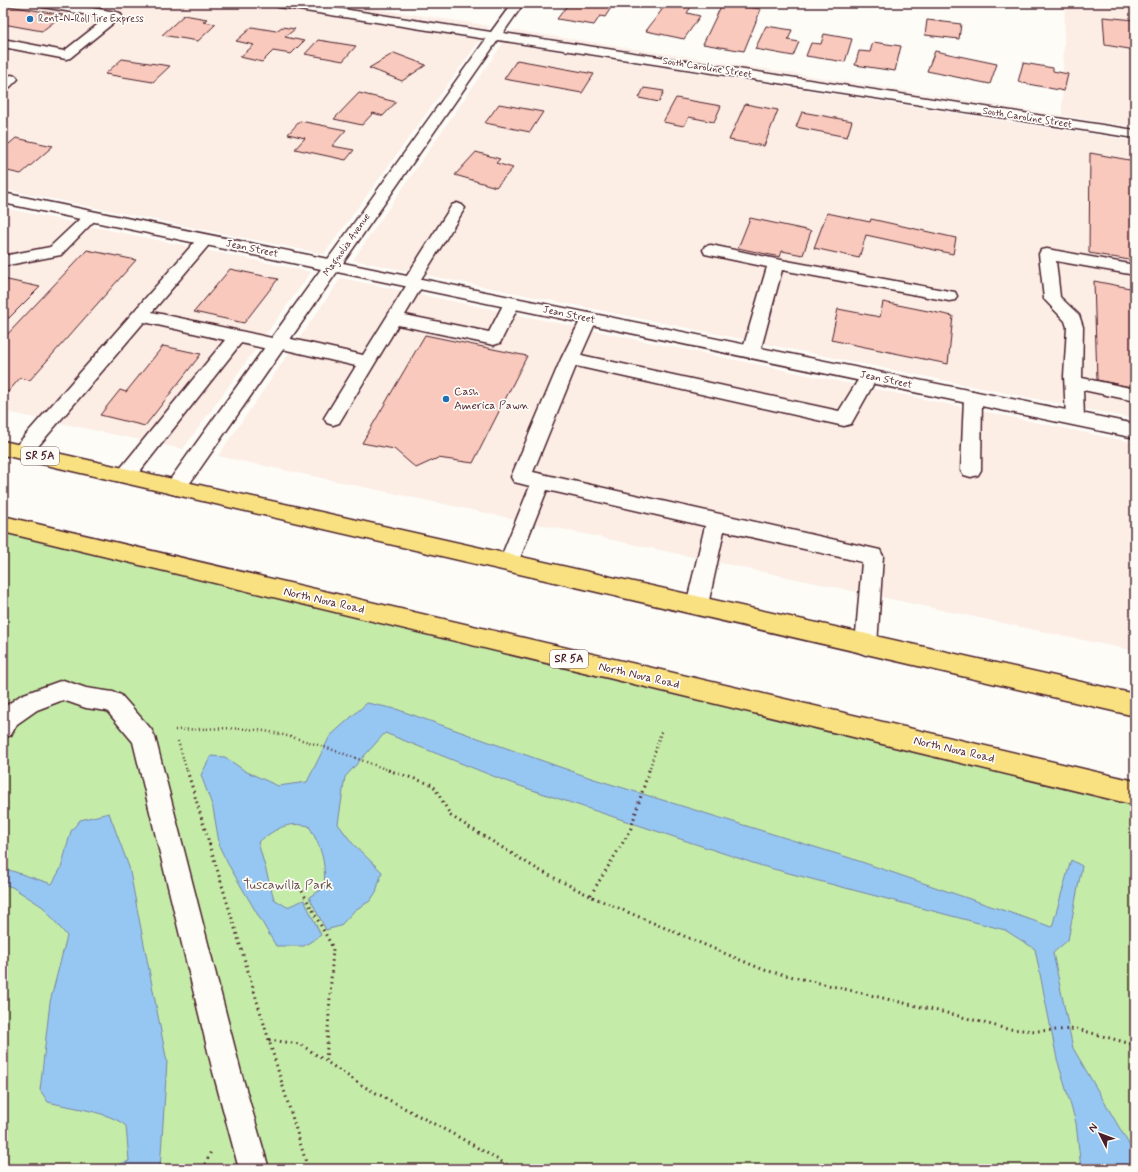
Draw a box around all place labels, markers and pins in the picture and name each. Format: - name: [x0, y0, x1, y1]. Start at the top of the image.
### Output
- place label: Rent-N-Roll Tire Express: [38, 12, 144, 26]
- marker: Rent-N-Roll Tire Express: [25, 14, 35, 24]
- place label: Cash America Pawn: [454, 384, 530, 414]
- marker: Cash America Pawn: [441, 394, 451, 404]

